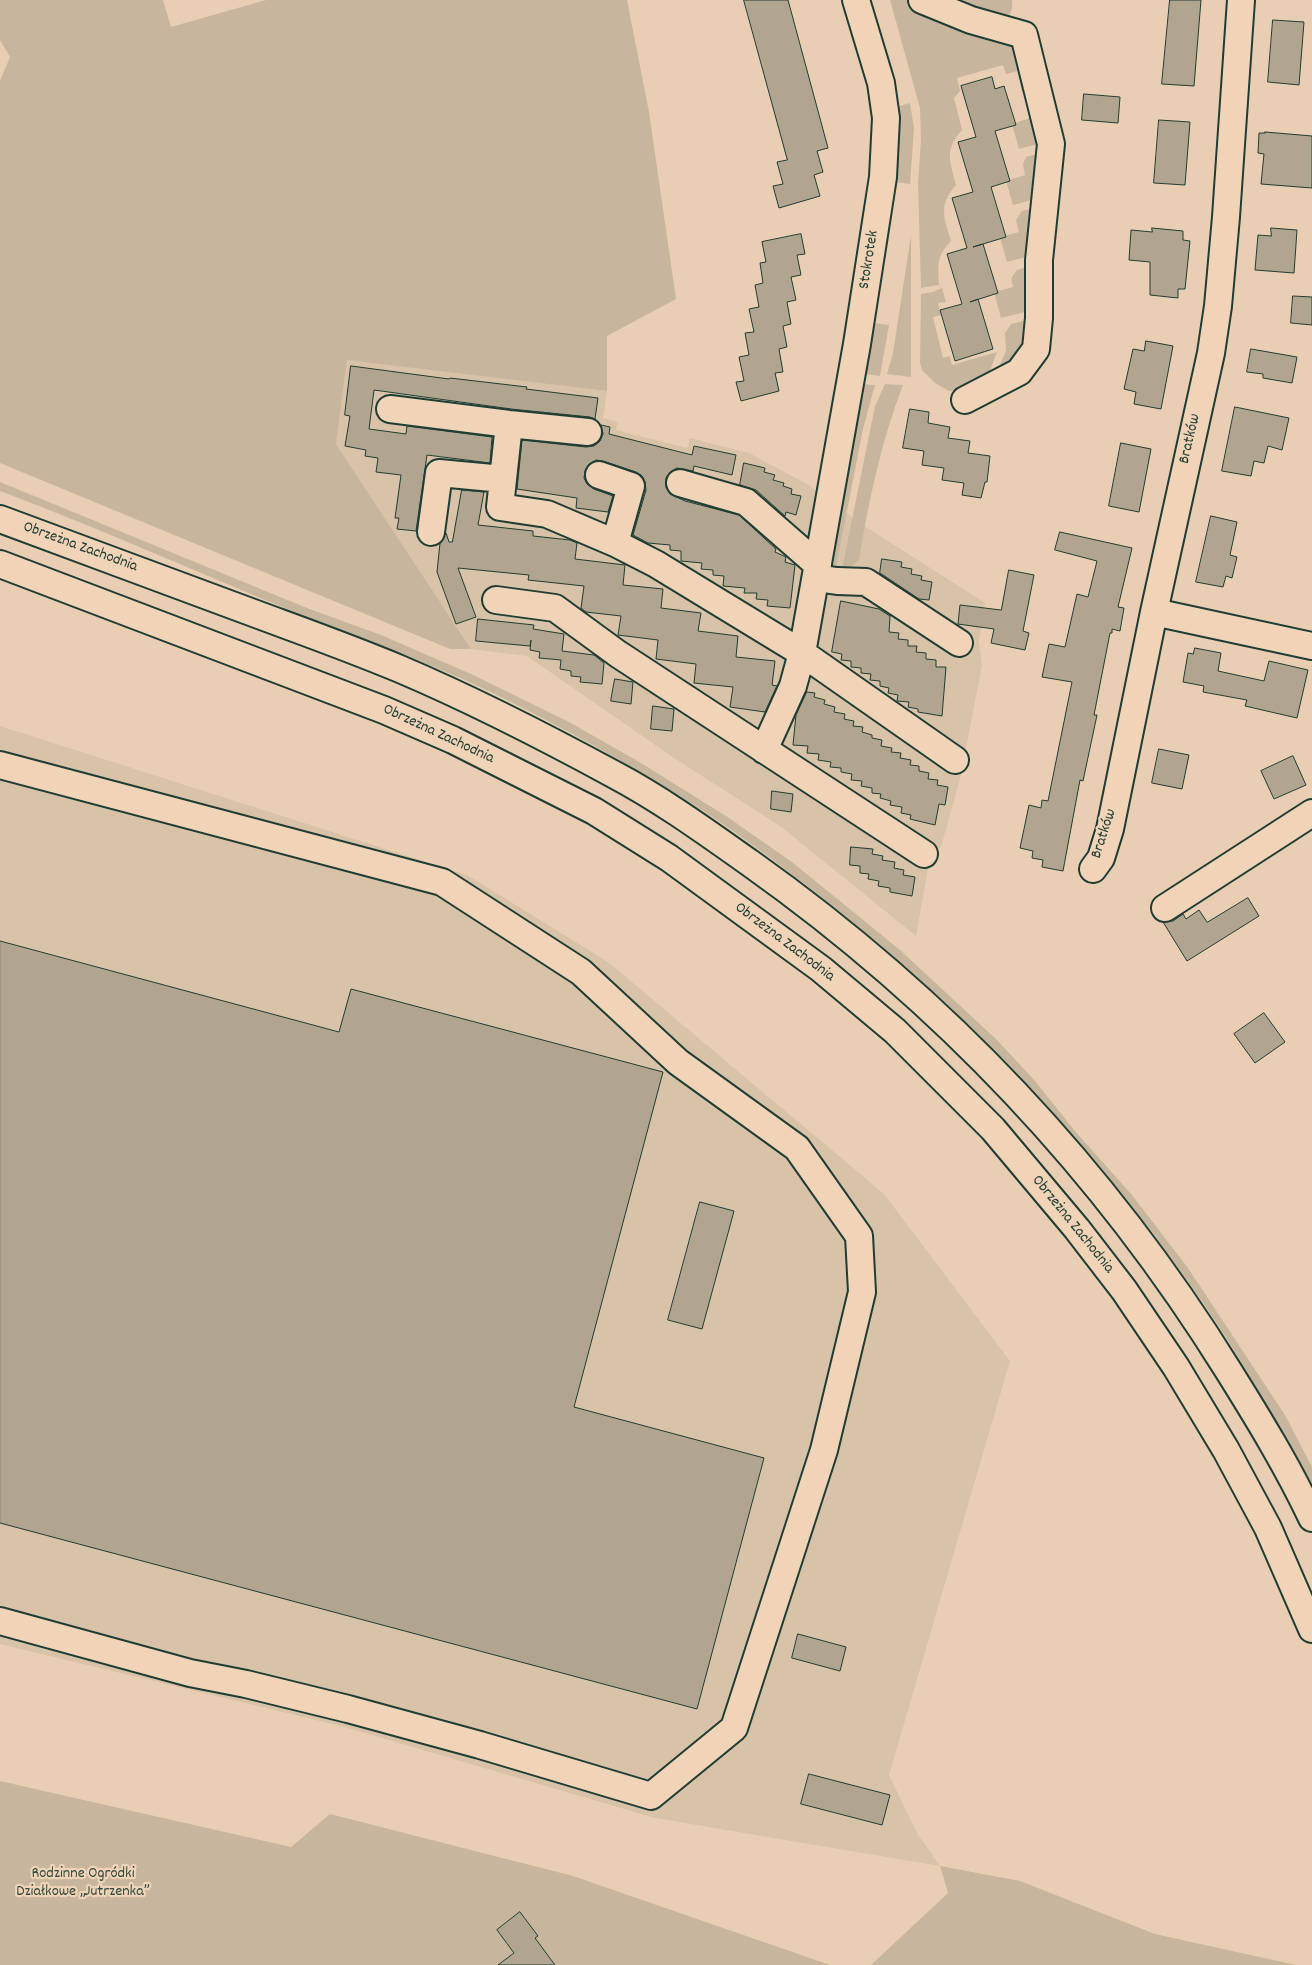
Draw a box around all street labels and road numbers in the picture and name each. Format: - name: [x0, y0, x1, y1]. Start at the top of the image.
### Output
- street label: Stokrotek: [856, 229, 884, 291]
- street label: Bratków: [1176, 412, 1206, 466]
- street label: Obrzeżna Zachodnia: [20, 518, 140, 578]
- street label: Obrzeżna Zachodnia: [379, 701, 497, 769]
- street label: Bratków: [1088, 807, 1122, 861]
- street label: Obrzeżna Zachodnia: [730, 899, 838, 987]
- street label: Obrzeżna Zachodnia: [1027, 1172, 1117, 1278]

